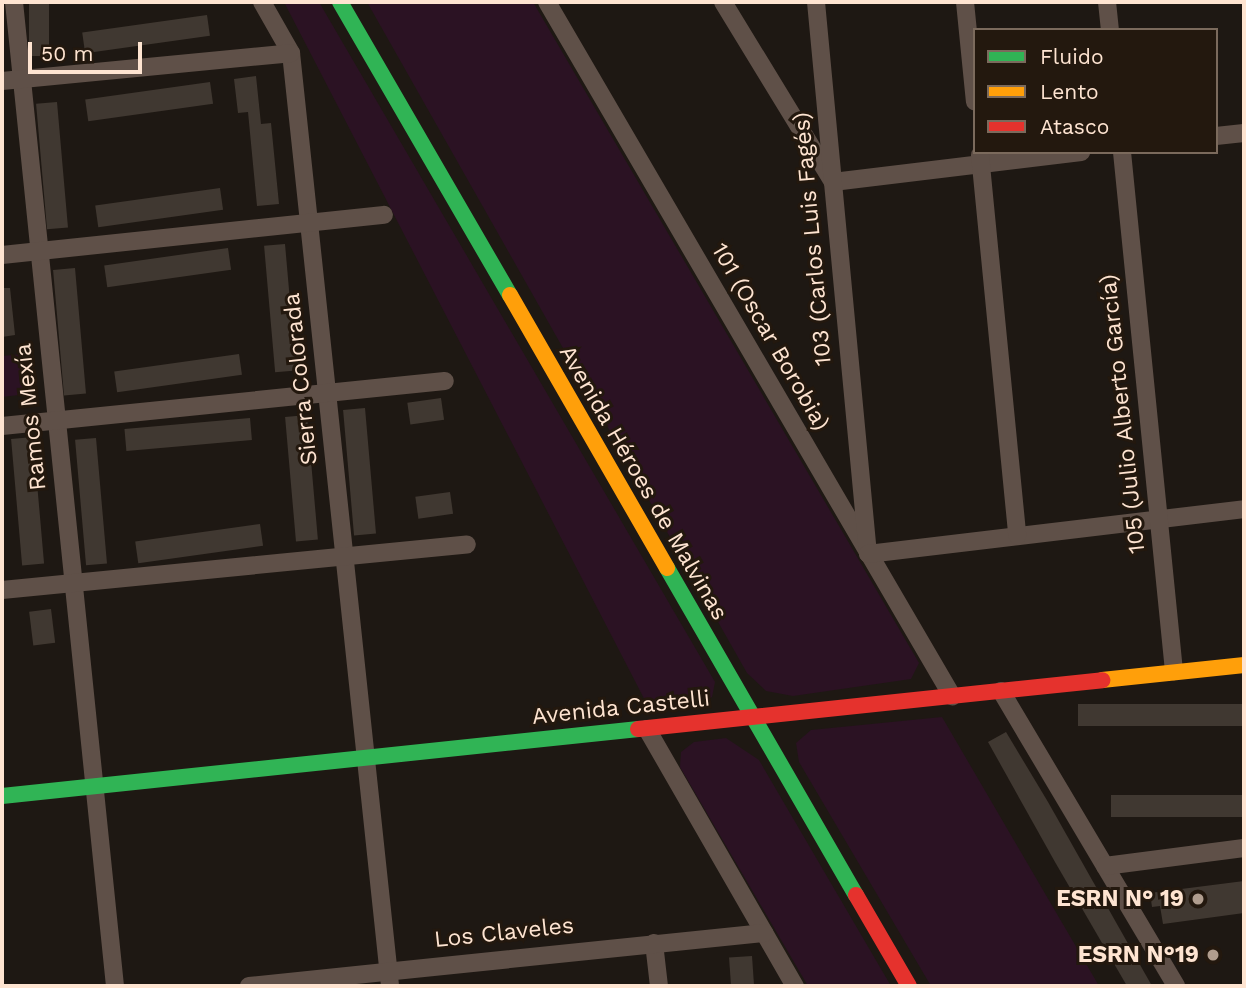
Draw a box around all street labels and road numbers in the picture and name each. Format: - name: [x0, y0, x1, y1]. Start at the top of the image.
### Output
- street label: 103 (Carlos Luis Fagés): [788, 111, 838, 367]
- street label: 101 (Oscar Borobia): [705, 238, 835, 436]
- street label: 105 (Julio Alberto García): [1095, 273, 1151, 555]
- street label: Sierra Colorada: [278, 291, 324, 467]
- street label: Avenida Héroes de Malvinas: [553, 340, 733, 626]
- street label: Ramos Mexía: [10, 342, 52, 492]
- street label: Avenida Castelli: [530, 685, 712, 731]
- street label: Los Claveles: [433, 912, 575, 954]

